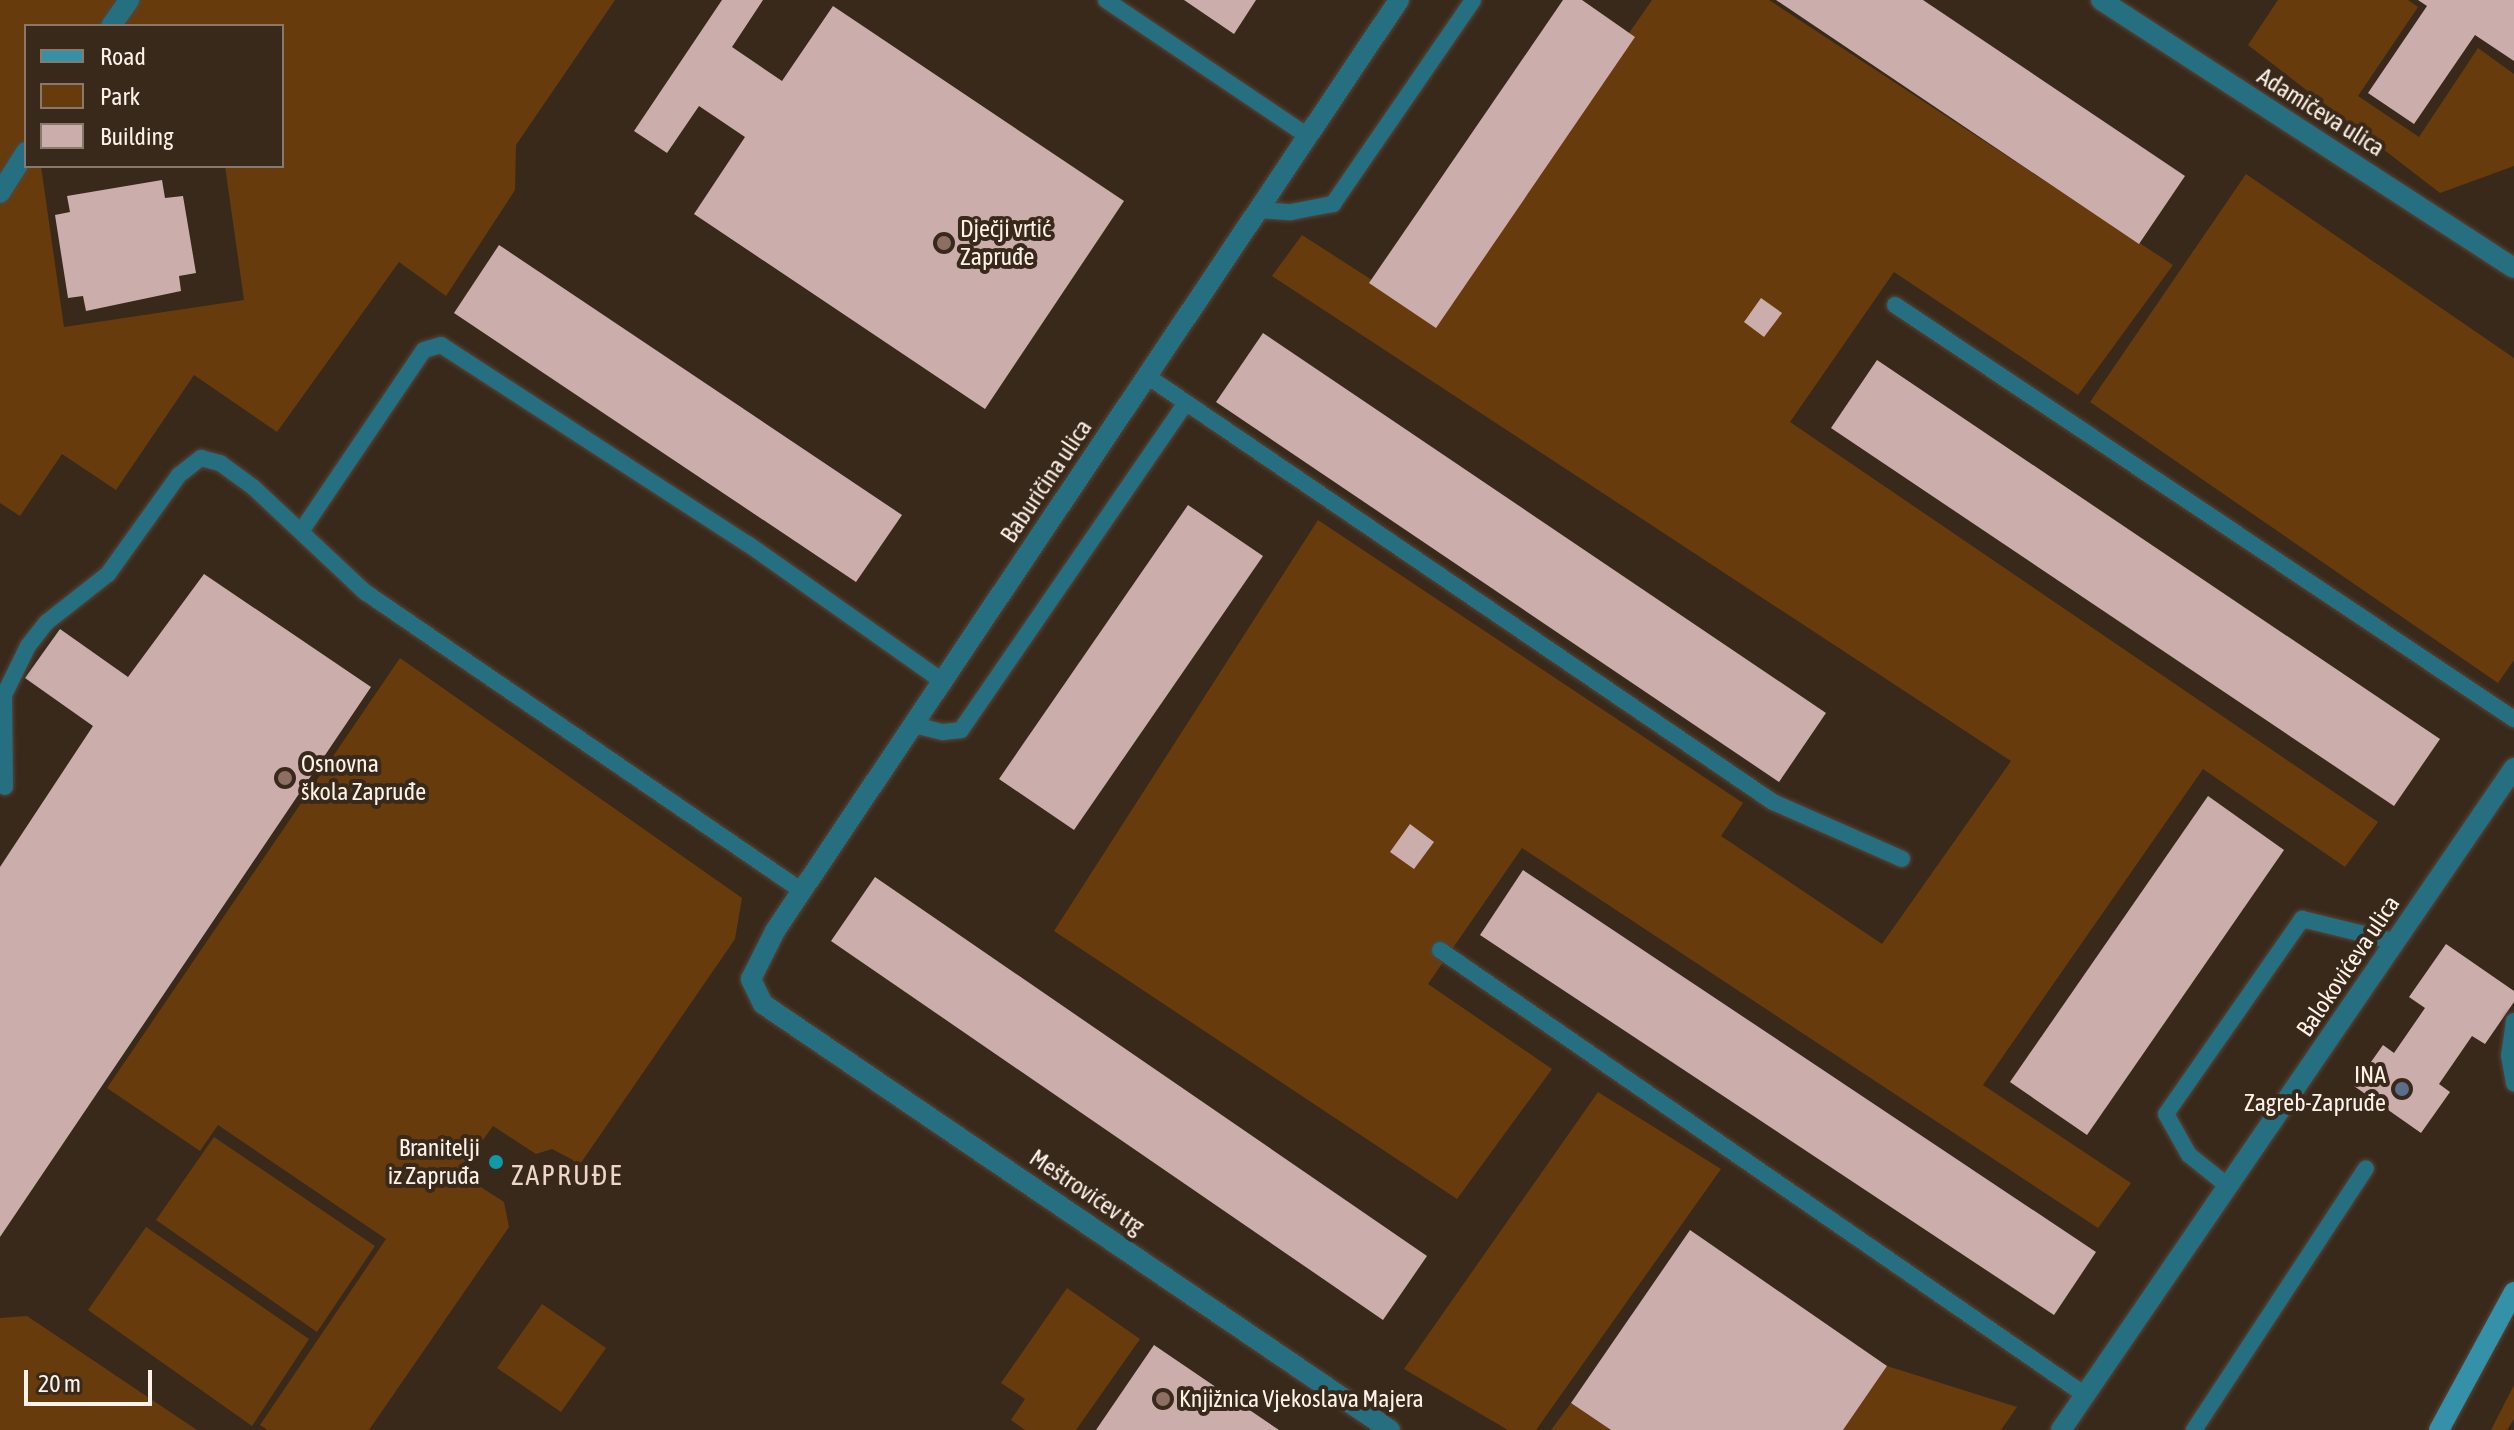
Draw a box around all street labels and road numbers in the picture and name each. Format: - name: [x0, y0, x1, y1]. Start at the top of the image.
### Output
- street label: Adamičeva ulica: [2252, 62, 2390, 162]
- street label: Baburičina ulica: [994, 414, 1098, 548]
- street label: Balokovićeva ulica: [2290, 890, 2406, 1042]
- street label: Meštrovićev trg: [1024, 1143, 1150, 1241]

